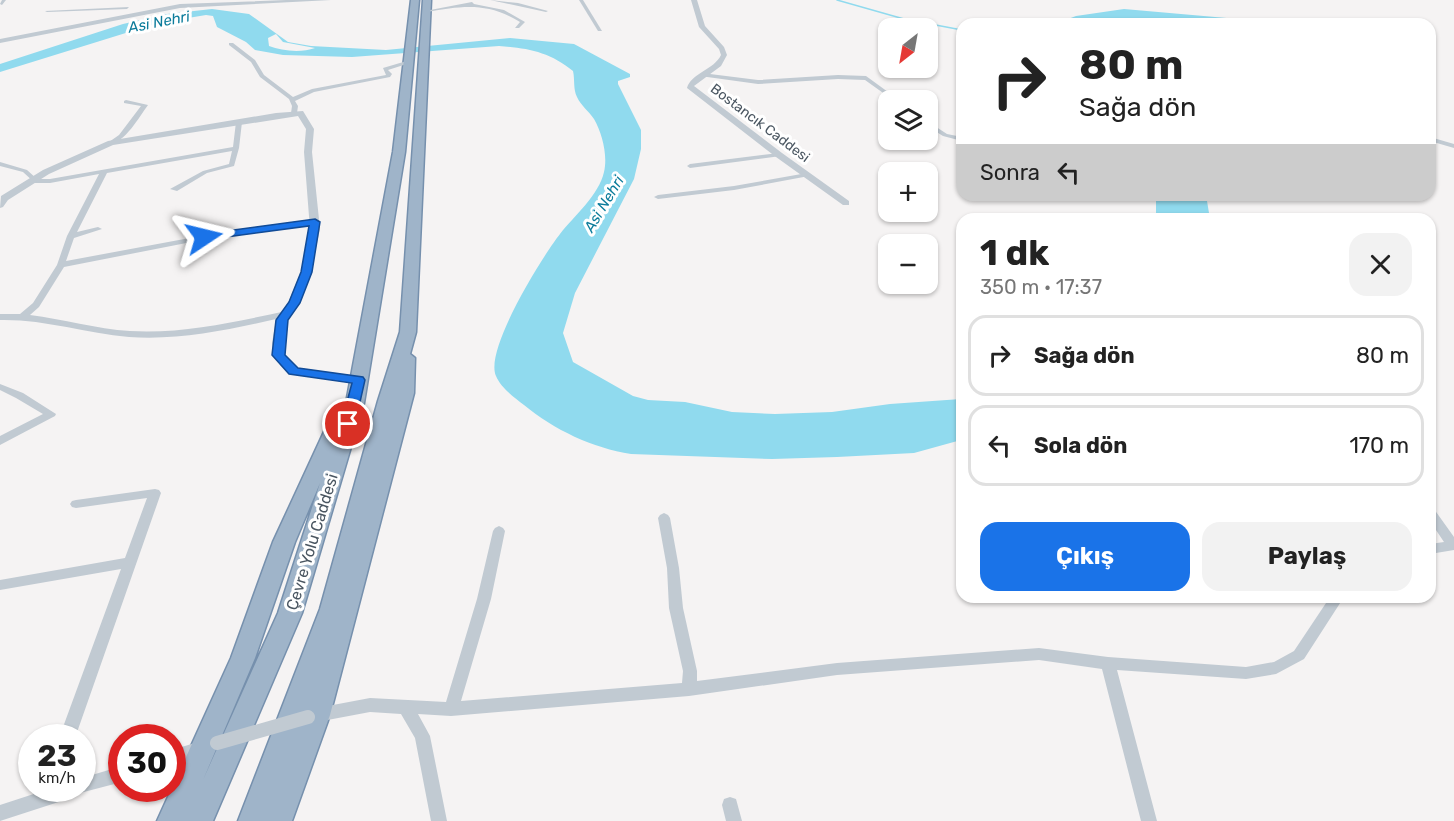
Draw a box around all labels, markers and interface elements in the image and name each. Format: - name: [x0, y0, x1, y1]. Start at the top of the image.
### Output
- water label: Asi Nehri: [126, 7, 192, 37]
- north arrow: [878, 18, 938, 78]
- map controls: [878, 18, 938, 294]
- text: 80 m: [1079, 40, 1183, 90]
- icon: right: [980, 42, 1058, 120]
- street label: Bostancık Caddesi: [707, 80, 813, 166]
- button: layers: [878, 90, 938, 150]
- text: Sağa dön: [1079, 91, 1196, 123]
- icon: left: [1052, 156, 1085, 189]
- text: Sonra: [980, 159, 1040, 186]
- button: +: [878, 162, 938, 222]
- water label: Asi Nehri: [580, 172, 628, 236]
- position arrow: [172, 205, 236, 269]
- text: 1 dk: [980, 231, 1049, 274]
- button: close: [1349, 233, 1412, 296]
- button: −: [878, 234, 938, 294]
- text: 350 m · 17:37: [980, 275, 1102, 299]
- icon: right: [983, 339, 1016, 372]
- text: Sağa dön: [1034, 342, 1135, 369]
- text: 80 m: [1356, 342, 1409, 369]
- pin: [322, 398, 373, 449]
- icon: arrive: [331, 407, 364, 440]
- icon: left: [983, 429, 1016, 462]
- text: Sola dön: [1034, 432, 1127, 459]
- text: 170 m: [1349, 432, 1409, 459]
- street label: Çevre Yolu Caddesi: [282, 471, 342, 613]
- button: Çıkış: [980, 522, 1190, 591]
- button: Paylaş: [1202, 522, 1412, 591]
- speed limit sign: 30: [108, 724, 186, 802]
- text: 23: [37, 738, 77, 774]
- text: km/h: [38, 769, 76, 787]

